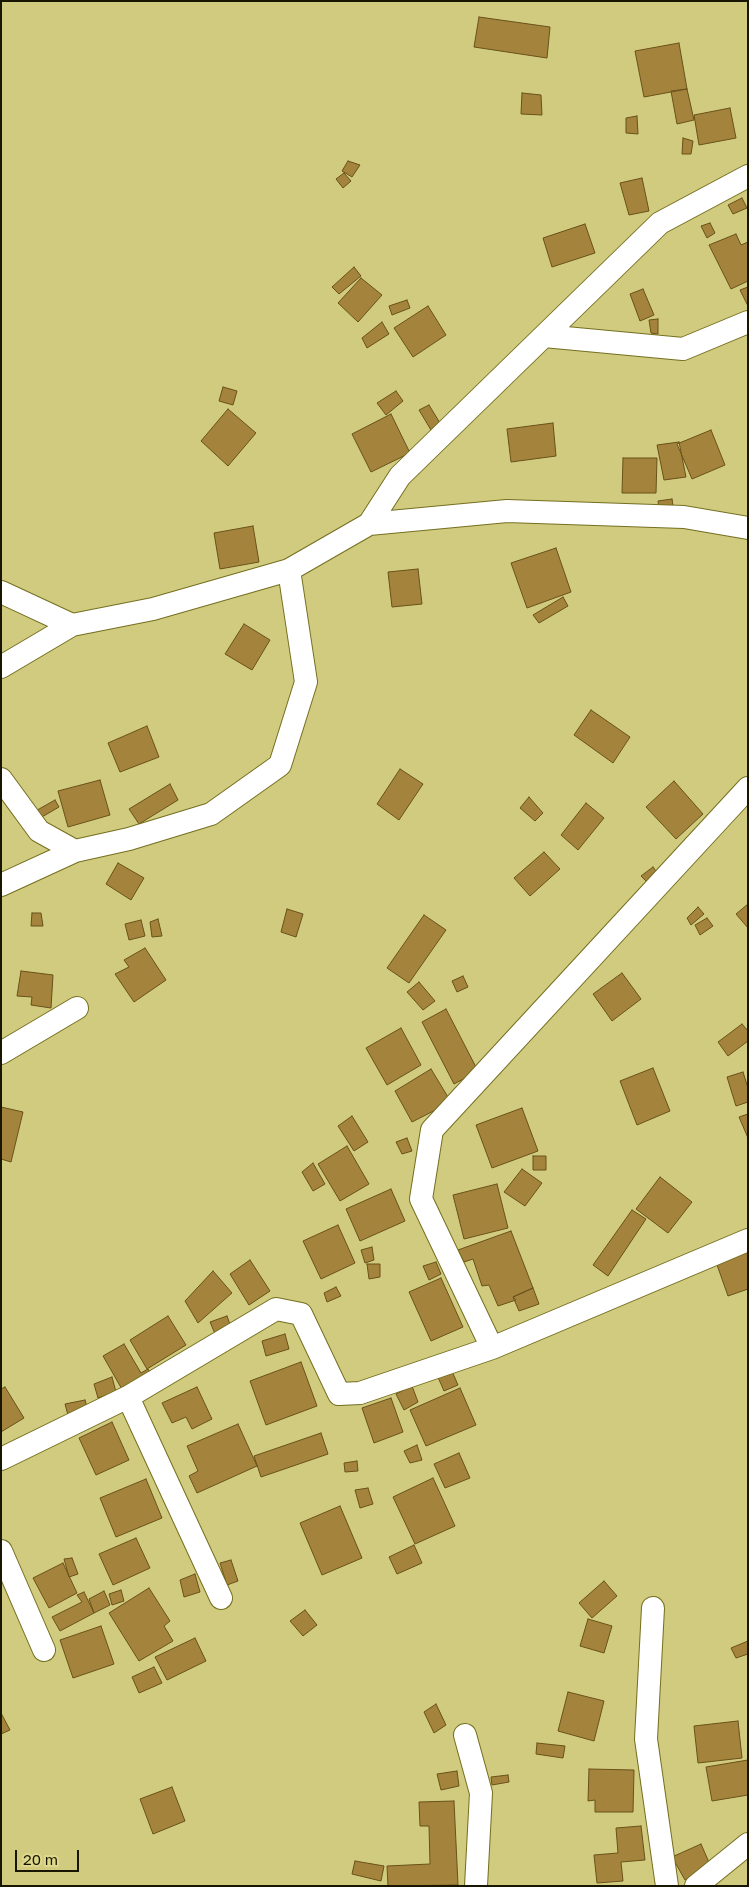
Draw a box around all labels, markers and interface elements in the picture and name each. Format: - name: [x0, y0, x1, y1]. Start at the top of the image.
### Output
- scale bar: [18, 1840, 81, 1872]
- text: 20 m: [23, 1850, 58, 1868]

